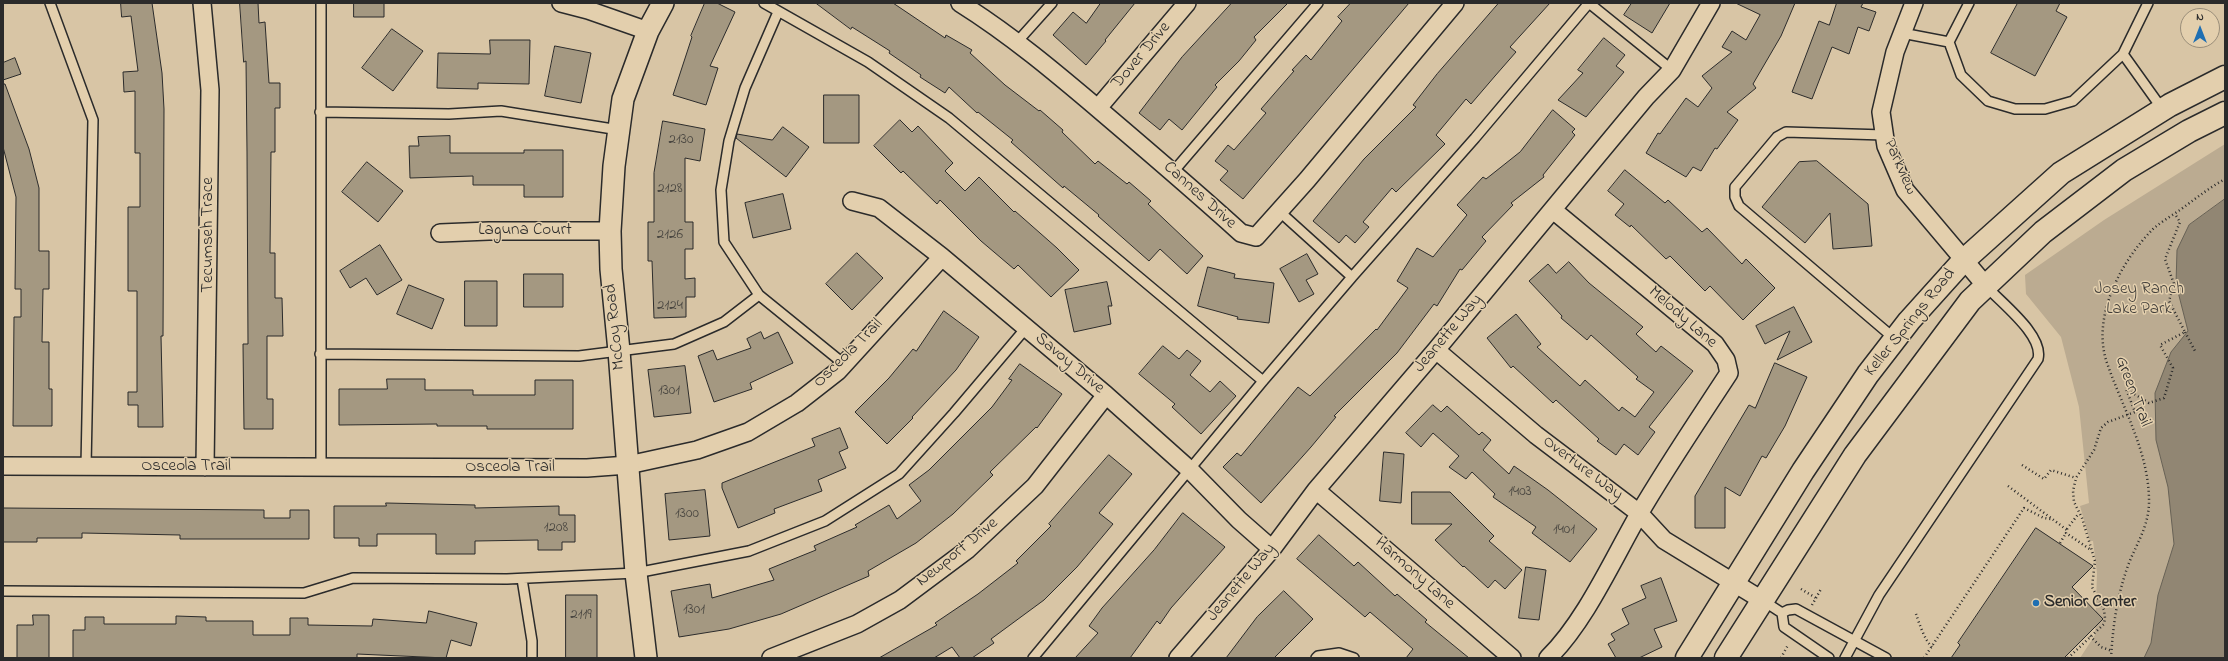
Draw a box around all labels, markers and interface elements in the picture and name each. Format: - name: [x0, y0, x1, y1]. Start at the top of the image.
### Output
- north arrow: [2180, 8, 2220, 48]
- text: N: [2196, 9, 2204, 25]
- street label: Dover Drive: [1108, 18, 1176, 94]
- house number: 2130: [669, 132, 693, 150]
- street label: Parkview: [1878, 136, 1920, 198]
- street label: Cannes Drive: [1158, 158, 1240, 234]
- street label: Tecumseh Trace: [199, 177, 219, 293]
- house number: 2128: [657, 181, 683, 199]
- street label: Laguna Court: [478, 221, 572, 241]
- house number: 2126: [657, 227, 683, 245]
- street label: Keller Springs Road: [1861, 265, 1961, 381]
- park label: Josey Ranch Lake Park: [2094, 280, 2184, 320]
- street label: McCoy Road: [601, 283, 631, 371]
- street label: Melody Lane: [1643, 283, 1721, 353]
- street label: Jeanette Way: [1410, 291, 1488, 377]
- house number: 2124: [657, 298, 683, 316]
- street label: Osceola Trail: [810, 315, 888, 393]
- street label: Savoy Drive: [1030, 329, 1108, 399]
- street label: Green Trail: [2109, 354, 2155, 430]
- house number: 1301: [658, 383, 680, 401]
- street label: Overture Way: [1538, 432, 1626, 506]
- street label: Osceola Trail: [141, 457, 231, 477]
- street label: Osceola Trail: [465, 458, 555, 478]
- house number: 1403: [1508, 484, 1532, 502]
- house number: 1300: [675, 506, 699, 524]
- street label: Newport Drive: [913, 514, 1003, 592]
- house number: 1208: [544, 520, 568, 538]
- house number: 1401: [1553, 522, 1575, 540]
- street label: Harmony Lane: [1370, 534, 1458, 614]
- street label: Jeanette Way: [1203, 540, 1281, 626]
- place label: Senior Center: [2044, 593, 2136, 613]
- marker: Senior Center: [2031, 598, 2041, 608]
- house number: 1301: [683, 602, 705, 620]
- house number: 2119: [570, 607, 592, 625]

